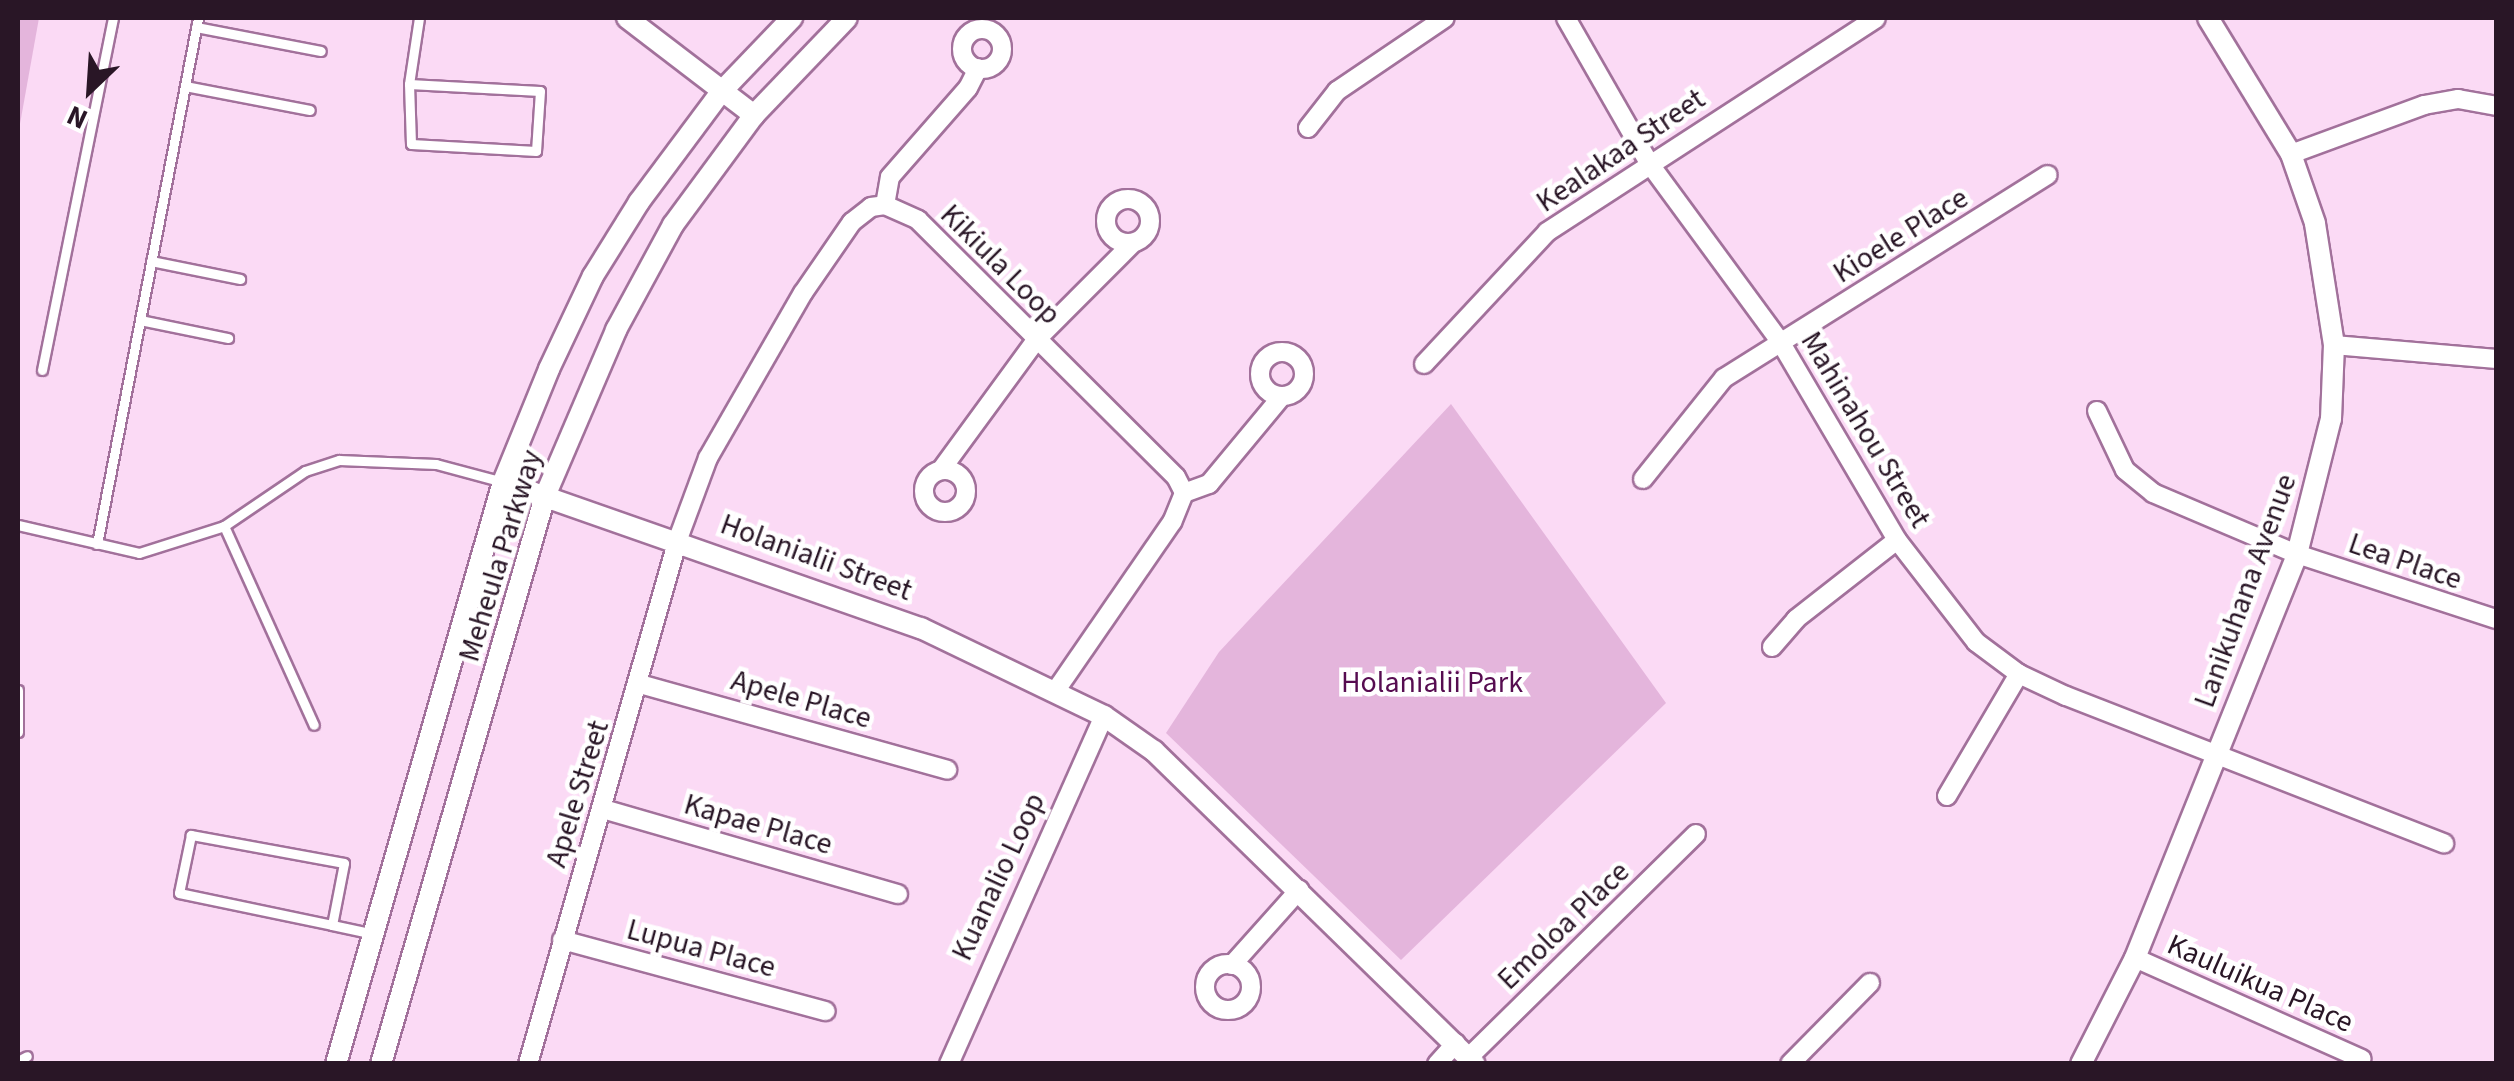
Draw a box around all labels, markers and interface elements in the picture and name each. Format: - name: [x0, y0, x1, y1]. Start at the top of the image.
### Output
- north arrow: [40, 40, 140, 140]
- street label: Kealakaa Street: [1530, 81, 1712, 221]
- text: N: [60, 95, 94, 139]
- street label: Kioele Place: [1827, 180, 1975, 292]
- street label: Kikiula Loop: [932, 197, 1068, 333]
- street label: Mahinahou Street: [1792, 325, 1938, 535]
- street label: Meheula Parkway: [452, 446, 550, 666]
- street label: Lanikuhana Avenue: [2187, 469, 2305, 713]
- street label: Holanialii Street: [715, 507, 917, 609]
- street label: Lea Place: [2344, 526, 2466, 598]
- street label: Apele Place: [727, 663, 875, 737]
- park label: Holanialii Park: [1341, 665, 1523, 701]
- street label: Apele Street: [539, 716, 617, 872]
- street label: Kapae Place: [680, 787, 836, 863]
- street label: Kuanalio Loop: [945, 788, 1053, 966]
- street label: Emoloa Place: [1491, 854, 1637, 998]
- street label: Lupua Place: [623, 912, 779, 986]
- street label: Kauluikua Place: [2161, 927, 2359, 1041]

